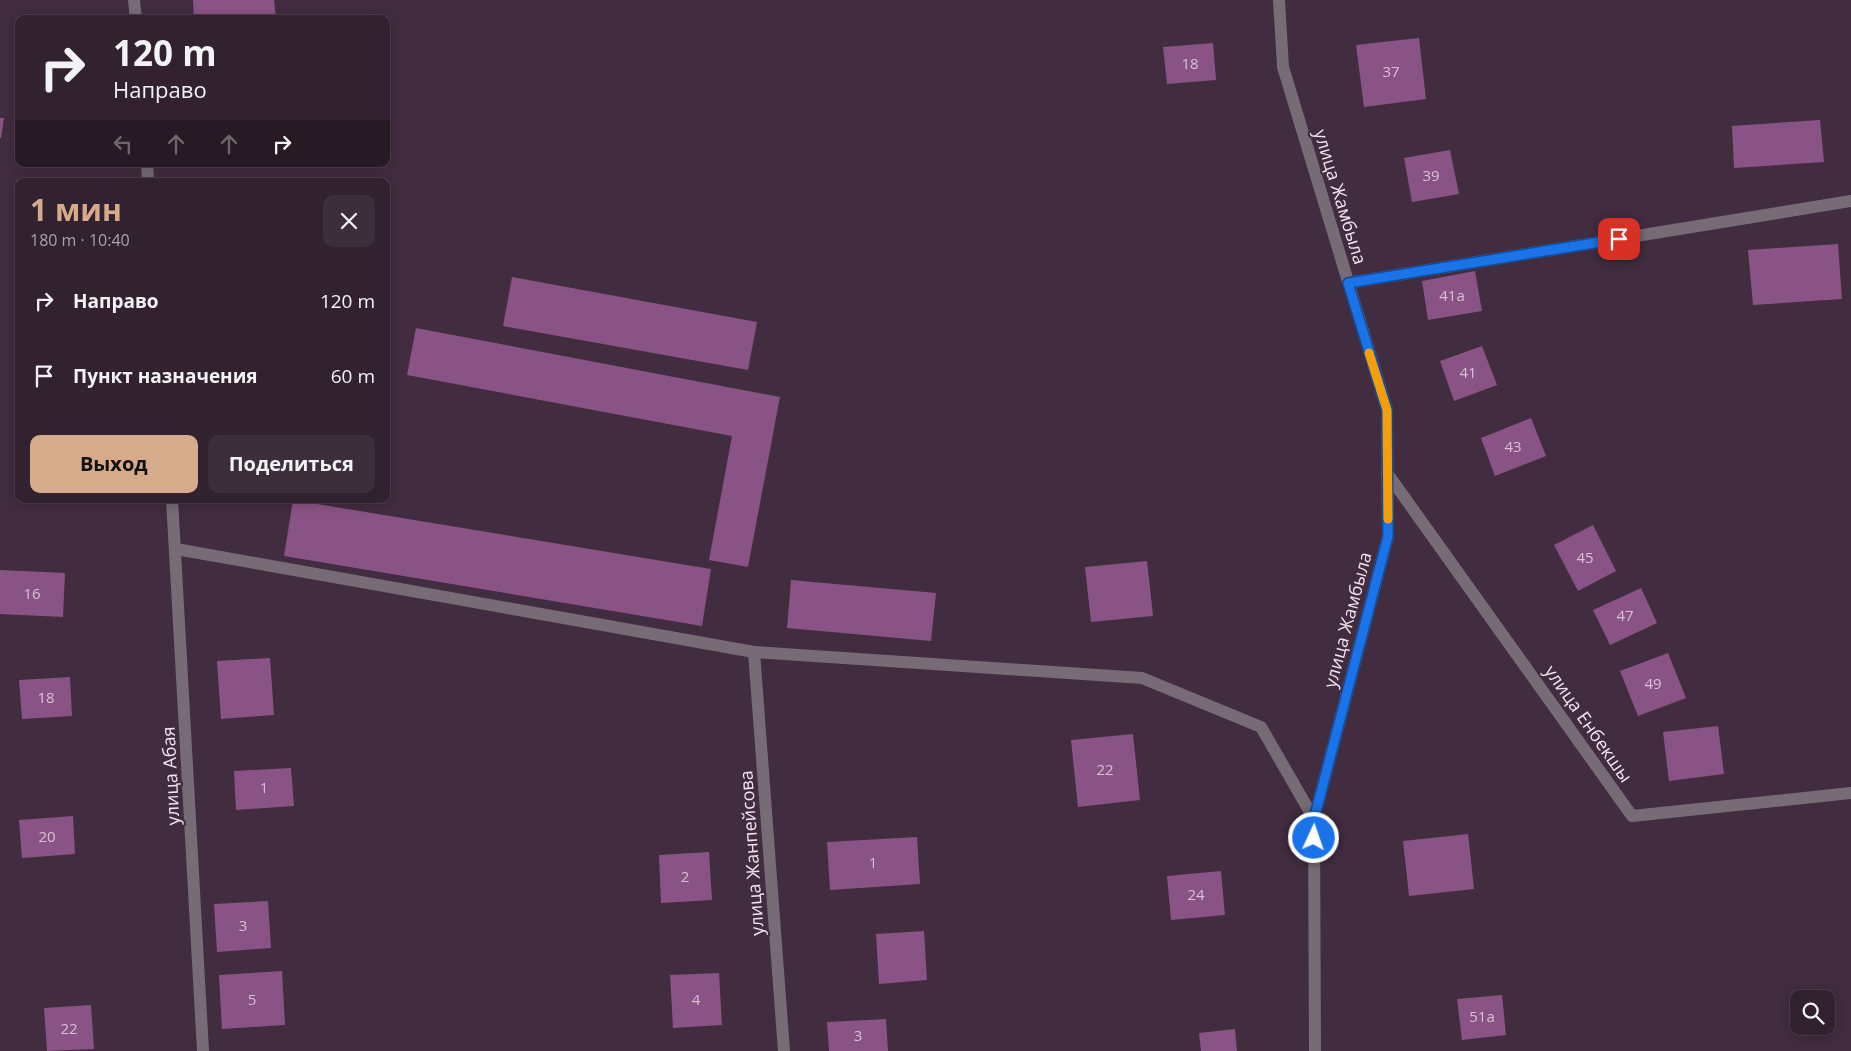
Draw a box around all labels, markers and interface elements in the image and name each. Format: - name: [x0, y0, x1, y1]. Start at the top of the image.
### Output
- text: 120 m: [113, 29, 217, 76]
- icon: right: [30, 35, 95, 100]
- house number: 18: [1181, 53, 1199, 73]
- house number: 37: [1382, 61, 1400, 81]
- text: Направо: [113, 74, 207, 104]
- street label: улица Жамбыла: [1309, 126, 1373, 267]
- icon: left: [109, 130, 137, 158]
- icon: ahead: [162, 130, 190, 158]
- icon: ahead: [215, 130, 243, 158]
- icon: right: [268, 130, 296, 158]
- house number: 39: [1422, 165, 1440, 185]
- text: 1 мин: [30, 189, 122, 230]
- button: close: [323, 195, 375, 247]
- pin: [1598, 218, 1640, 260]
- icon: arrive: [1605, 225, 1633, 253]
- text: 180 m · 10:40: [30, 229, 130, 251]
- house number: 41а: [1439, 285, 1465, 305]
- icon: right: [30, 287, 58, 315]
- text: Направо: [73, 288, 159, 314]
- text: 120 m: [320, 288, 375, 314]
- icon: arrive: [30, 362, 58, 390]
- house number: 41: [1459, 362, 1477, 382]
- text: Пункт назначения: [73, 363, 258, 389]
- text: 60 m: [331, 363, 375, 389]
- button: Выход: [30, 435, 198, 493]
- button: Поделиться: [208, 435, 375, 493]
- house number: 43: [1504, 436, 1522, 456]
- house number: 45: [1576, 547, 1594, 567]
- street label: улица Жамбыла: [1317, 549, 1377, 690]
- house number: 16: [23, 583, 41, 603]
- house number: 47: [1616, 605, 1634, 625]
- street label: улица Енбекшы: [1539, 660, 1638, 787]
- house number: 49: [1644, 673, 1662, 693]
- house number: 18: [37, 687, 55, 707]
- street label: улица Абая: [155, 726, 185, 826]
- house number: 22: [1096, 759, 1114, 779]
- street label: улица Жанпейсова: [733, 770, 769, 937]
- house number: 1: [260, 777, 268, 797]
- position arrow: [1287, 811, 1339, 863]
- house number: 20: [38, 826, 56, 846]
- house number: 1: [869, 852, 877, 872]
- house number: 2: [681, 866, 689, 886]
- house number: 24: [1187, 884, 1205, 904]
- house number: 3: [239, 915, 247, 935]
- house number: 5: [248, 989, 256, 1009]
- house number: 4: [692, 989, 701, 1009]
- map controls: [1790, 990, 1835, 1035]
- button: search: [1790, 990, 1835, 1035]
- house number: 51а: [1469, 1006, 1495, 1026]
- house number: 22: [60, 1018, 78, 1038]
- house number: 3: [854, 1025, 862, 1045]

